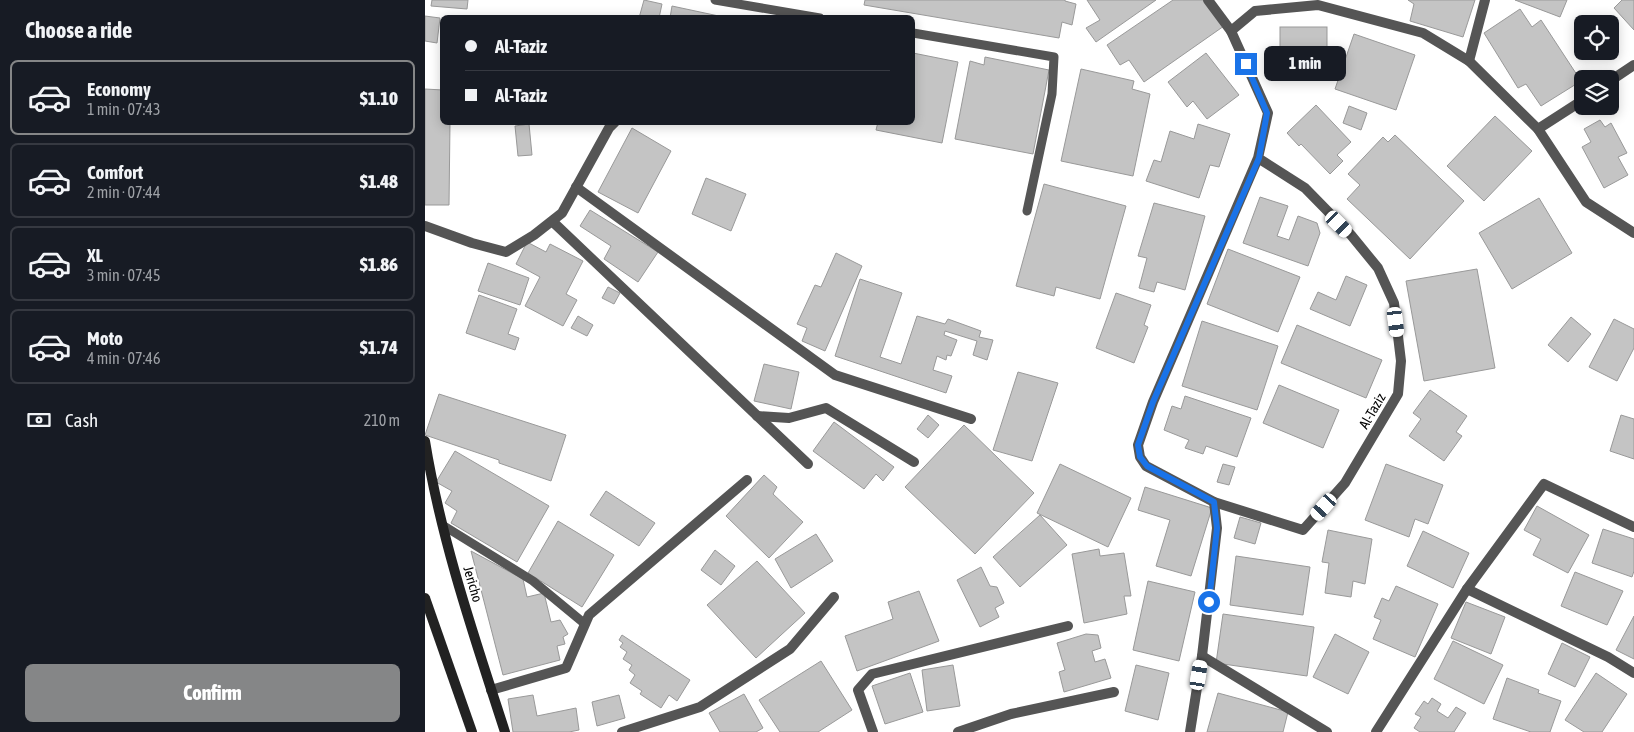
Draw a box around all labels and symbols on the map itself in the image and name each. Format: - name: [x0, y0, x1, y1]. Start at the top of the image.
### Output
- callout: 1 min: [1263, 46, 1346, 82]
- route end: [1235, 53, 1257, 75]
- car: [1323, 208, 1354, 240]
- car: [1386, 306, 1405, 338]
- street label: Al-Taziz: [1355, 390, 1389, 432]
- car: [1308, 491, 1339, 523]
- street label: Jericho: [460, 564, 486, 604]
- route start: [1198, 591, 1220, 613]
- car: [1189, 659, 1208, 691]

